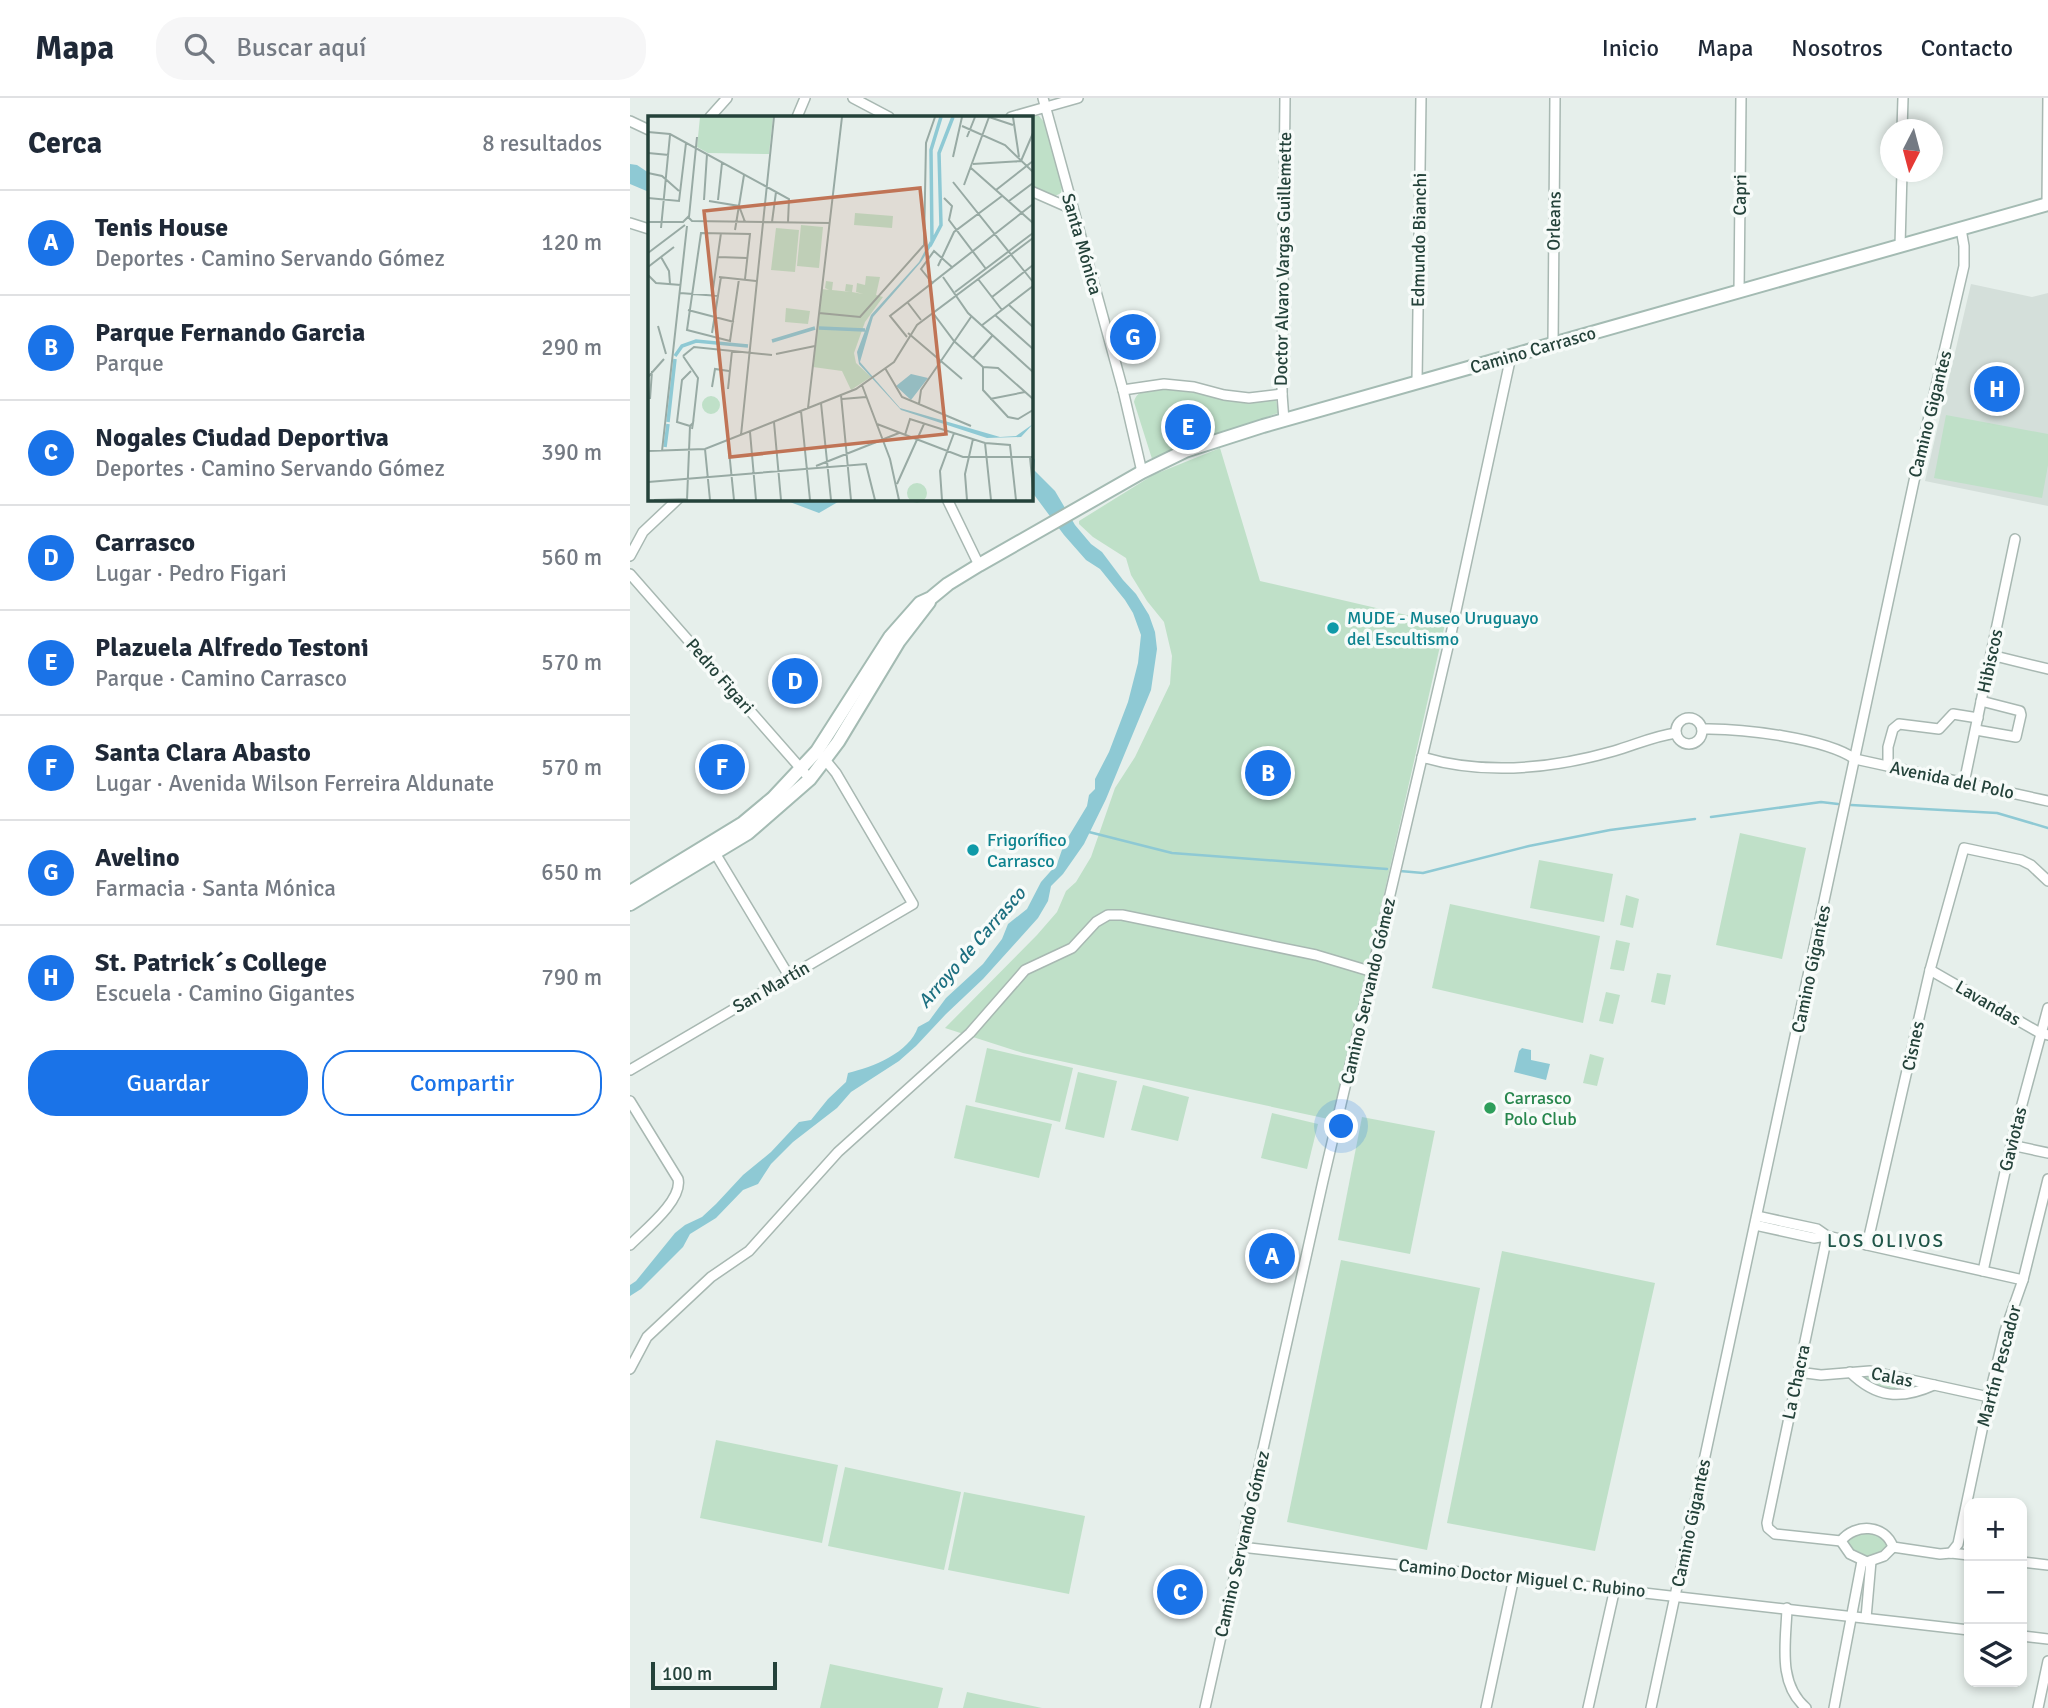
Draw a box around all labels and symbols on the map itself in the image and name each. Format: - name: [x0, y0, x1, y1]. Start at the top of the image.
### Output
- inset map: [648, 116, 1032, 500]
- north arrow: [1880, 119, 1943, 182]
- street label: Doctor Alvaro Vargas Guillemette: [1270, 132, 1296, 386]
- street label: Edmundo Bianchi: [1407, 173, 1431, 307]
- street label: Capri: [1729, 174, 1751, 216]
- street label: Santa Mónica: [1057, 191, 1107, 297]
- street label: Orleans: [1542, 191, 1566, 251]
- pin: G: [1110, 311, 1156, 363]
- street label: Camino Carrasco: [1468, 322, 1598, 378]
- street label: Camino Gigantes: [1904, 348, 1956, 480]
- pin: H: [1974, 363, 2020, 415]
- pin: E: [1165, 401, 1211, 453]
- place label: MUDE - Museo Uruguayo del Escultismo: [1347, 607, 1539, 650]
- marker: MUDE - Museo Uruguayo del Escultismo: [1325, 620, 1341, 636]
- street label: Hibiscos: [1972, 627, 2008, 695]
- street label: Pedro Figari: [681, 634, 759, 718]
- pin: D: [772, 655, 818, 707]
- pin: F: [699, 741, 745, 793]
- pin: B: [1245, 747, 1291, 799]
- street label: Avenida del Polo: [1888, 756, 2016, 804]
- place label: Frigorífico Carrasco: [987, 829, 1067, 872]
- marker: Frigorífico Carrasco: [965, 842, 981, 858]
- water label: Arroyo de Carrasco: [913, 881, 1032, 1013]
- street label: Camino Servando Gómez: [1336, 896, 1400, 1086]
- street label: Camino Gigantes: [1787, 903, 1835, 1035]
- street label: San Martín: [729, 956, 813, 1018]
- street label: Lavandas: [1951, 976, 2025, 1031]
- street label: Cisnes: [1897, 1019, 1929, 1073]
- place label: Carrasco Polo Club: [1504, 1087, 1577, 1130]
- marker: Carrasco Polo Club: [1482, 1100, 1498, 1116]
- street label: Gaviotas: [1994, 1104, 2032, 1174]
- your location: [1324, 1109, 1358, 1143]
- district label: LOS OLIVOS: [1827, 1229, 1945, 1253]
- pin: A: [1249, 1230, 1295, 1282]
- street label: Martín Pescador: [1972, 1302, 2026, 1429]
- street label: La Chacra: [1777, 1342, 1815, 1422]
- street label: Calas: [1869, 1362, 1915, 1392]
- street label: Camino Servando Gómez: [1210, 1449, 1274, 1639]
- street label: Camino Gigantes: [1667, 1457, 1715, 1589]
- street label: Camino Doctor Miguel C. Rubino: [1397, 1554, 1647, 1602]
- pin: C: [1157, 1566, 1203, 1618]
- scale bar: [651, 1659, 777, 1691]

